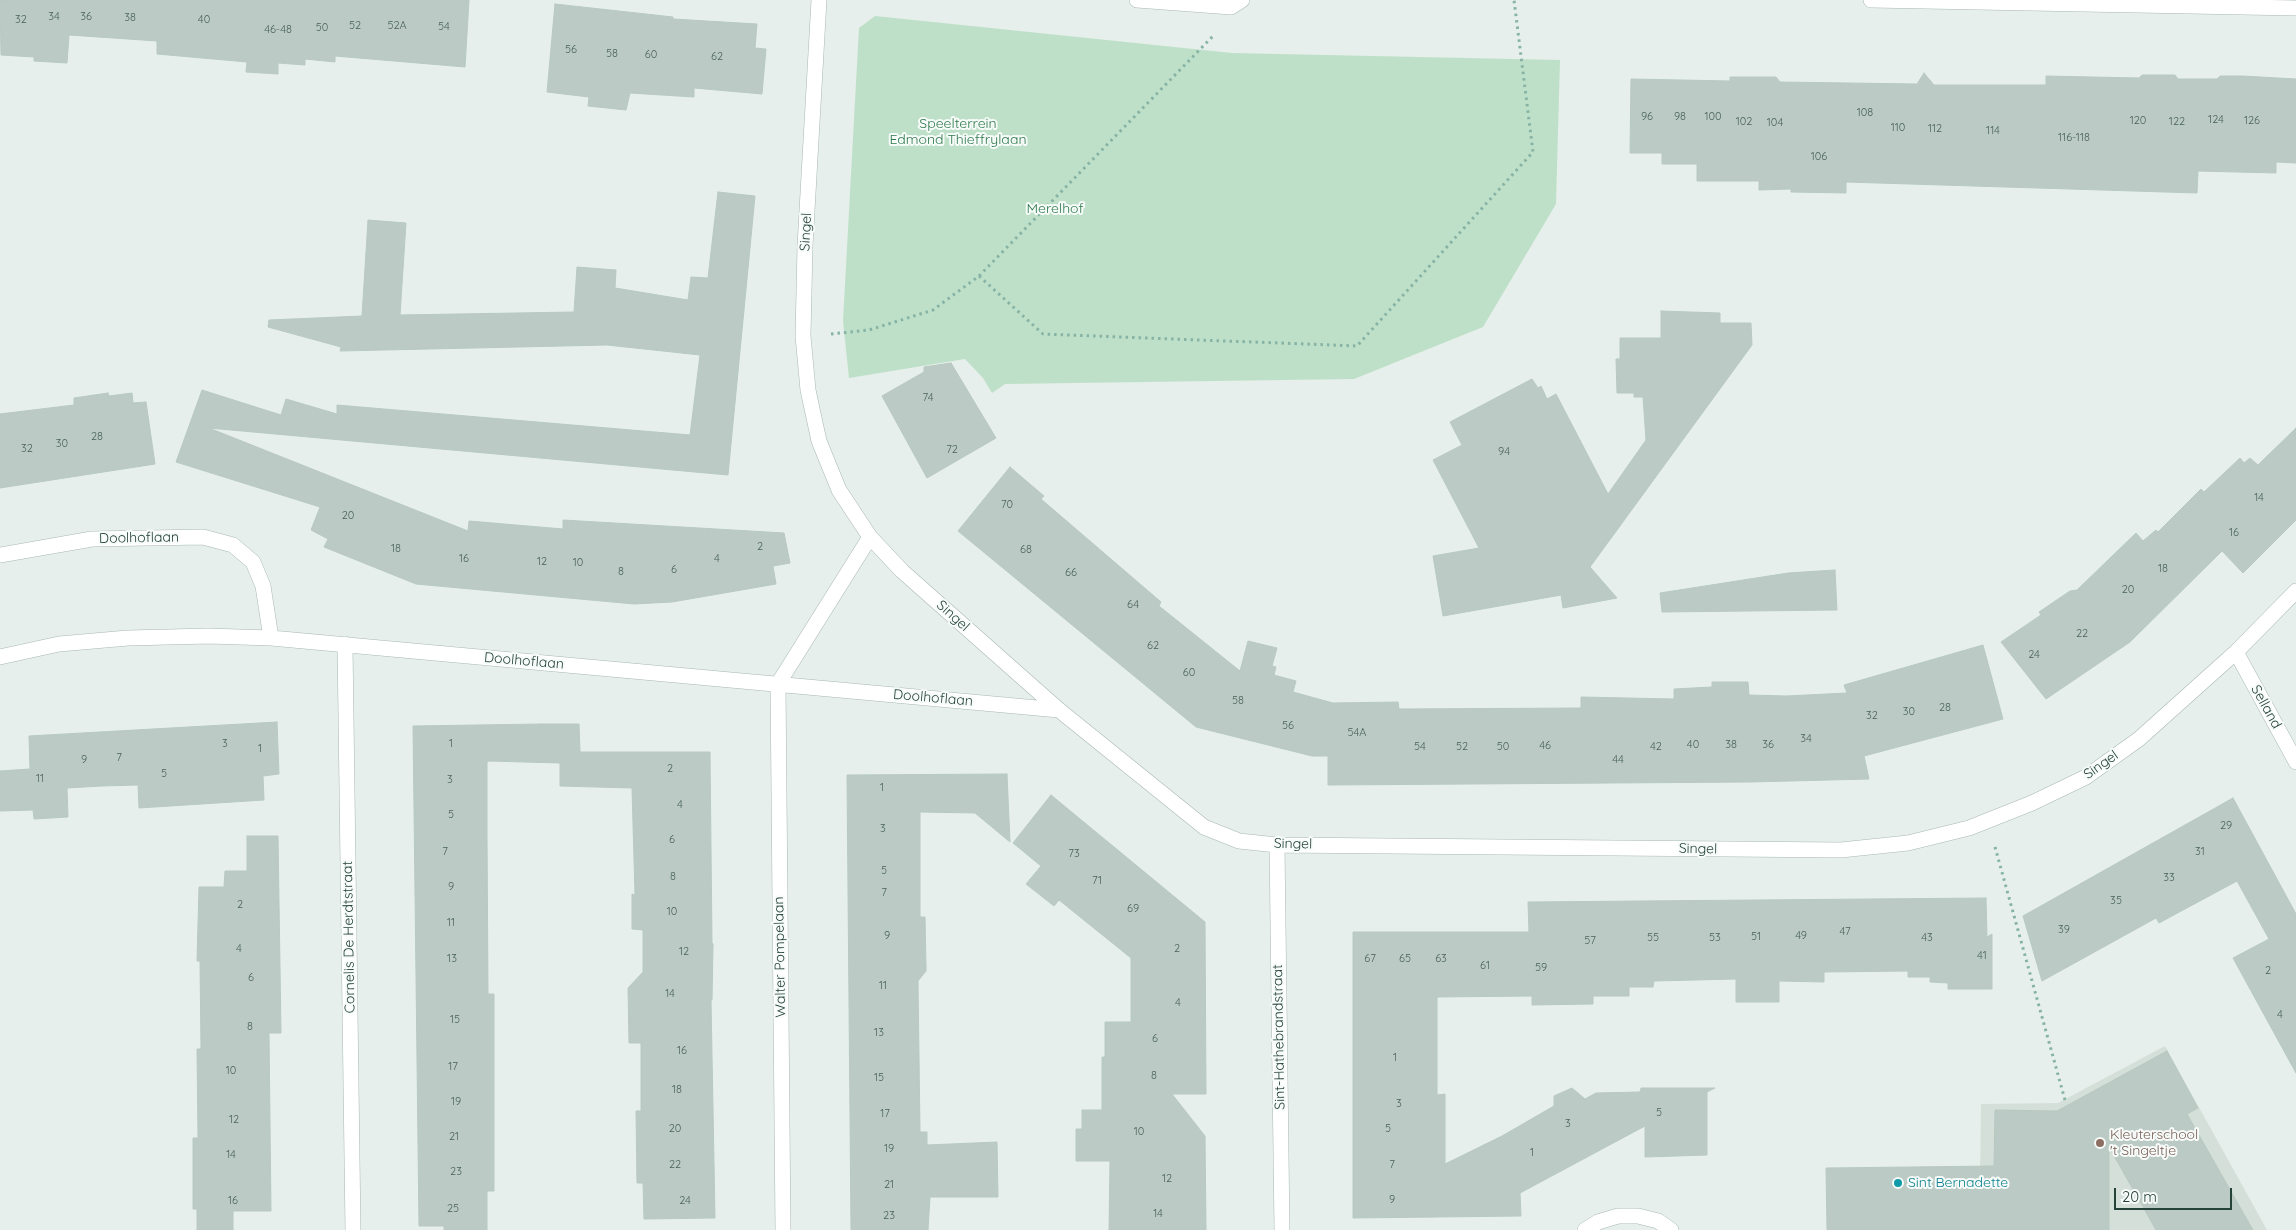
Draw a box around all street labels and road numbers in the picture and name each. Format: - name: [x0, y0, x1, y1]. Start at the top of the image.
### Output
- street label: Singel: [797, 212, 815, 252]
- street label: Doolhoflaan: [99, 529, 179, 547]
- street label: Singel: [933, 597, 973, 635]
- street label: Doolhoflaan: [483, 649, 565, 673]
- street label: Selland: [2247, 682, 2285, 732]
- street label: Doolhoflaan: [892, 686, 974, 710]
- street label: Singel: [2080, 747, 2122, 783]
- street label: Singel: [1274, 835, 1312, 853]
- street label: Singel: [1679, 840, 1717, 858]
- street label: Cornelis De Herdtstraat: [339, 861, 359, 1013]
- street label: Walter Pompelaan: [771, 896, 789, 1018]
- street label: Sint-Hathebrandstraat: [1269, 964, 1289, 1110]

